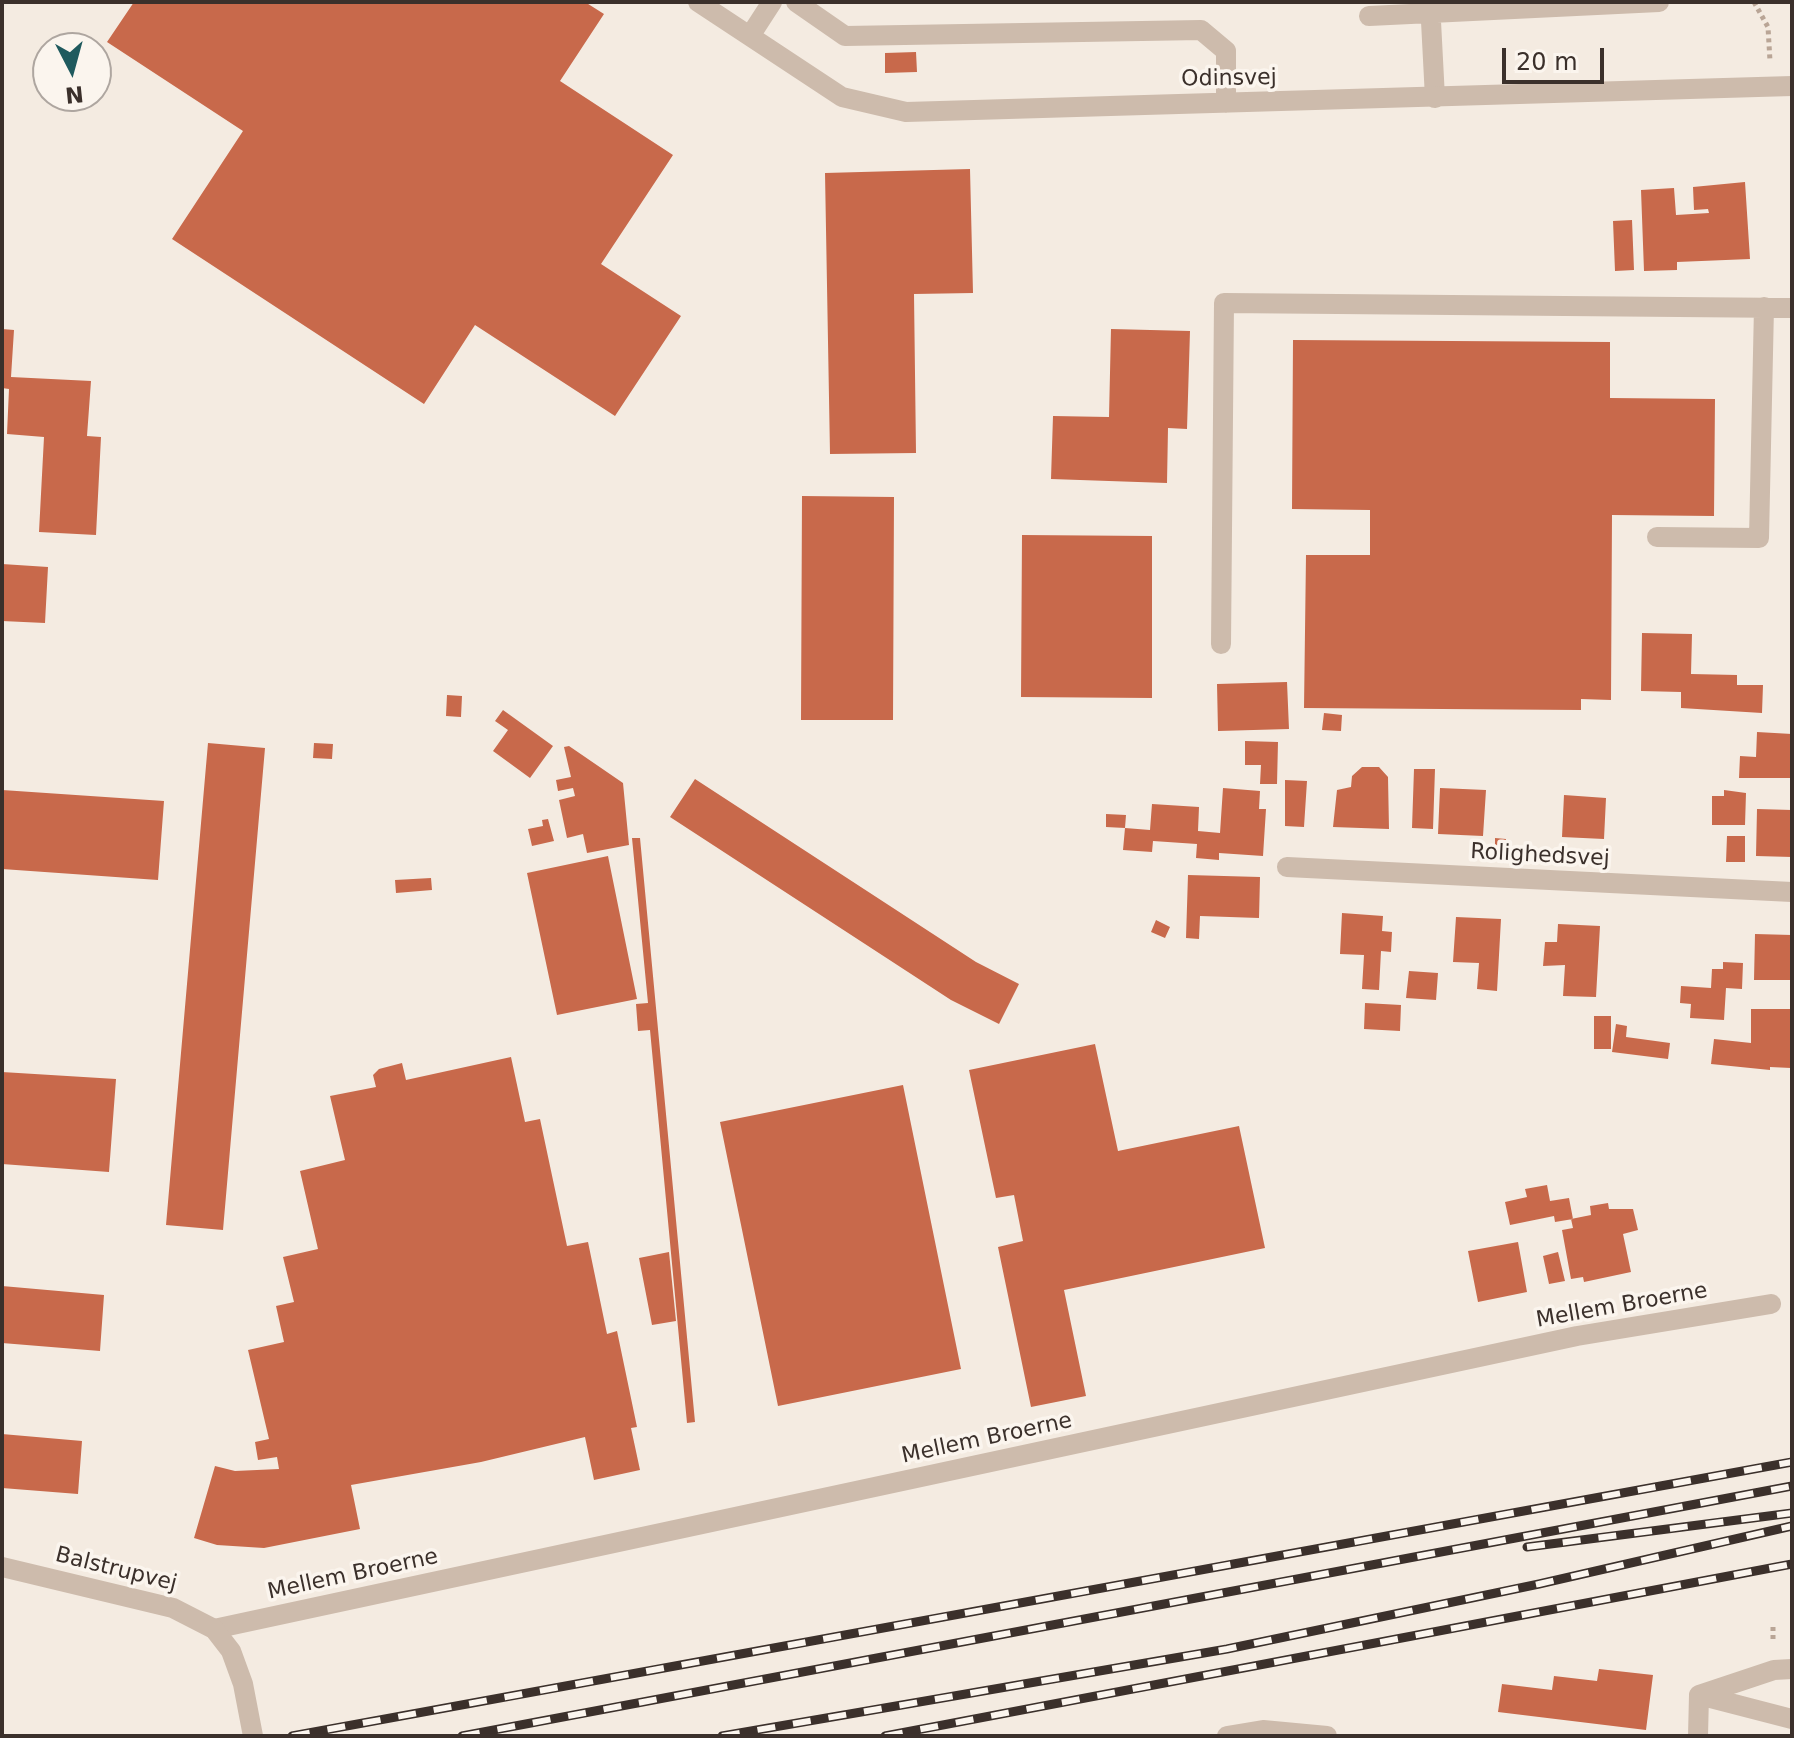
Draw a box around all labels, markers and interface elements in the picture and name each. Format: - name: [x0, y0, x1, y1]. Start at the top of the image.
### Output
- north arrow: [32, 32, 112, 112]
- scale bar: [1506, 32, 1608, 82]
- text: 20 m: [1516, 48, 1578, 76]
- street label: Odinsvej: [1181, 65, 1277, 93]
- text: N: [64, 81, 85, 108]
- street label: Rolighedsvej: [1470, 839, 1610, 873]
- street label: Mellem Broerne: [1534, 1278, 1710, 1334]
- street label: Mellem Broerne: [899, 1408, 1075, 1470]
- street label: Balstrupvej: [52, 1542, 180, 1598]
- street label: Mellem Broerne: [265, 1544, 441, 1606]

